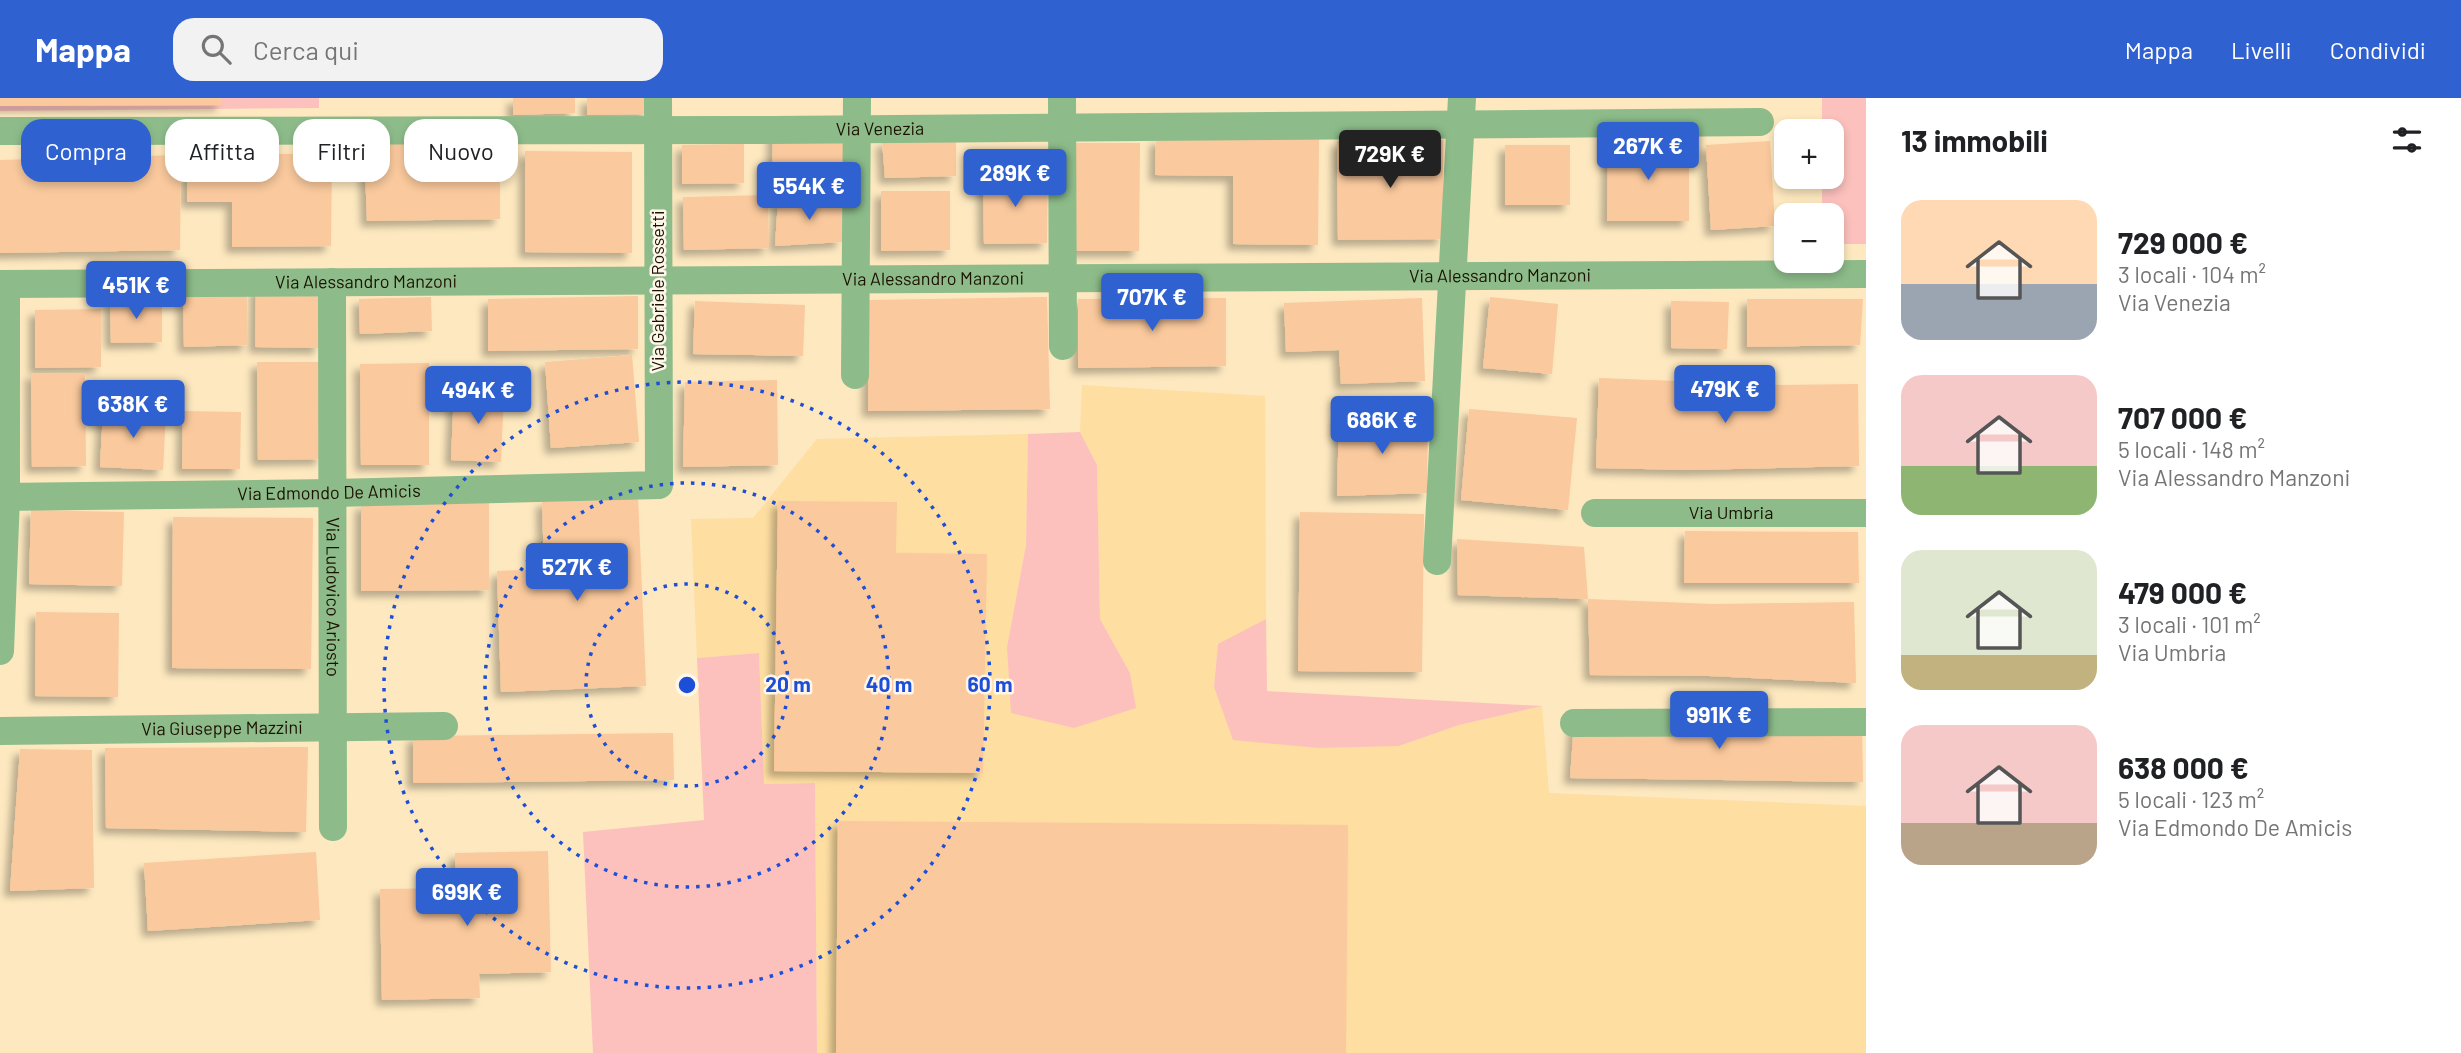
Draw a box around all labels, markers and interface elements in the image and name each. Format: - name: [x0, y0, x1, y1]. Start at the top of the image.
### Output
- search box: [173, 18, 663, 81]
- text: Mappa: [35, 29, 131, 69]
- icon: search: [197, 30, 235, 68]
- text: Cerca qui: [253, 34, 359, 65]
- text: Mappa: [2125, 35, 2193, 64]
- text: Livelli: [2231, 35, 2292, 64]
- text: Condividi: [2330, 35, 2426, 64]
- street label: Via Venezia: [836, 117, 924, 139]
- chip: Compra: [21, 119, 151, 182]
- chip: Affitta: [165, 119, 279, 182]
- chip: Filtri: [293, 119, 390, 182]
- chip: Nuovo: [404, 119, 518, 182]
- map controls: [1774, 119, 1844, 273]
- button: +: [1774, 119, 1844, 189]
- icon: filters: [2388, 121, 2426, 159]
- pin: 267K €: [1591, 122, 1705, 182]
- text: 13 immobili: [1901, 122, 2048, 158]
- pin: 729K €: [1333, 130, 1447, 190]
- text: 267K €: [1613, 131, 1683, 159]
- text: 729K €: [1355, 139, 1425, 167]
- pin: 289K €: [958, 150, 1072, 209]
- text: 289K €: [979, 158, 1051, 186]
- pin: 554K €: [752, 162, 866, 222]
- text: 554K €: [773, 171, 845, 199]
- button: −: [1774, 203, 1844, 273]
- street label: Via Gabriele Rossetti: [646, 211, 668, 371]
- text: 729 000 €: [2118, 224, 2248, 260]
- icon: home: [1957, 228, 2041, 312]
- text: 3 locali · 104 m²: [2118, 260, 2266, 288]
- pin: 451K €: [79, 262, 193, 321]
- street label: Via Alessandro Manzoni: [1409, 263, 1591, 286]
- street label: Via Alessandro Manzoni: [842, 267, 1024, 289]
- text: 451K €: [102, 270, 170, 298]
- street label: Via Alessandro Manzoni: [275, 270, 457, 293]
- pin: 707K €: [1095, 274, 1209, 333]
- text: 707K €: [1117, 282, 1187, 310]
- text: Via Venezia: [2118, 288, 2231, 316]
- pin: 494K €: [421, 366, 535, 426]
- pin: 479K €: [1668, 366, 1782, 425]
- text: 479K €: [1690, 374, 1760, 402]
- text: 494K €: [441, 375, 515, 403]
- pin: 638K €: [76, 380, 190, 440]
- text: 638K €: [98, 389, 168, 417]
- pin: 686K €: [1325, 396, 1439, 456]
- text: 707 000 €: [2118, 399, 2247, 435]
- icon: home: [1957, 403, 2041, 487]
- text: 686K €: [1347, 405, 1417, 433]
- text: 5 locali · 148 m²: [2118, 435, 2265, 463]
- text: Via Alessandro Manzoni: [2118, 463, 2350, 491]
- street label: Via Edmondo De Amicis: [237, 479, 421, 504]
- street label: Via Umbria: [1689, 501, 1773, 523]
- street label: Via Ludovico Ariosto: [322, 517, 345, 677]
- pin: 527K €: [520, 544, 634, 603]
- text: 527K €: [542, 552, 612, 580]
- text: 479 000 €: [2118, 574, 2247, 610]
- icon: home: [1957, 578, 2041, 662]
- text: 3 locali · 101 m²: [2118, 610, 2261, 638]
- text: Via Umbria: [2118, 638, 2226, 666]
- text: 20 m: [765, 671, 811, 696]
- text: 40 m: [866, 671, 912, 696]
- text: 60 m: [968, 671, 1012, 696]
- centre of rings: [675, 673, 699, 697]
- pin: 991K €: [1662, 692, 1776, 751]
- text: 991K €: [1686, 700, 1752, 728]
- street label: Via Giuseppe Mazzini: [141, 716, 303, 739]
- text: 638 000 €: [2118, 749, 2249, 785]
- icon: home: [1957, 753, 2041, 837]
- text: 5 locali · 123 m²: [2118, 785, 2264, 813]
- text: Via Edmondo De Amicis: [2118, 813, 2352, 841]
- pin: 699K €: [410, 868, 524, 928]
- text: 699K €: [432, 877, 502, 905]

